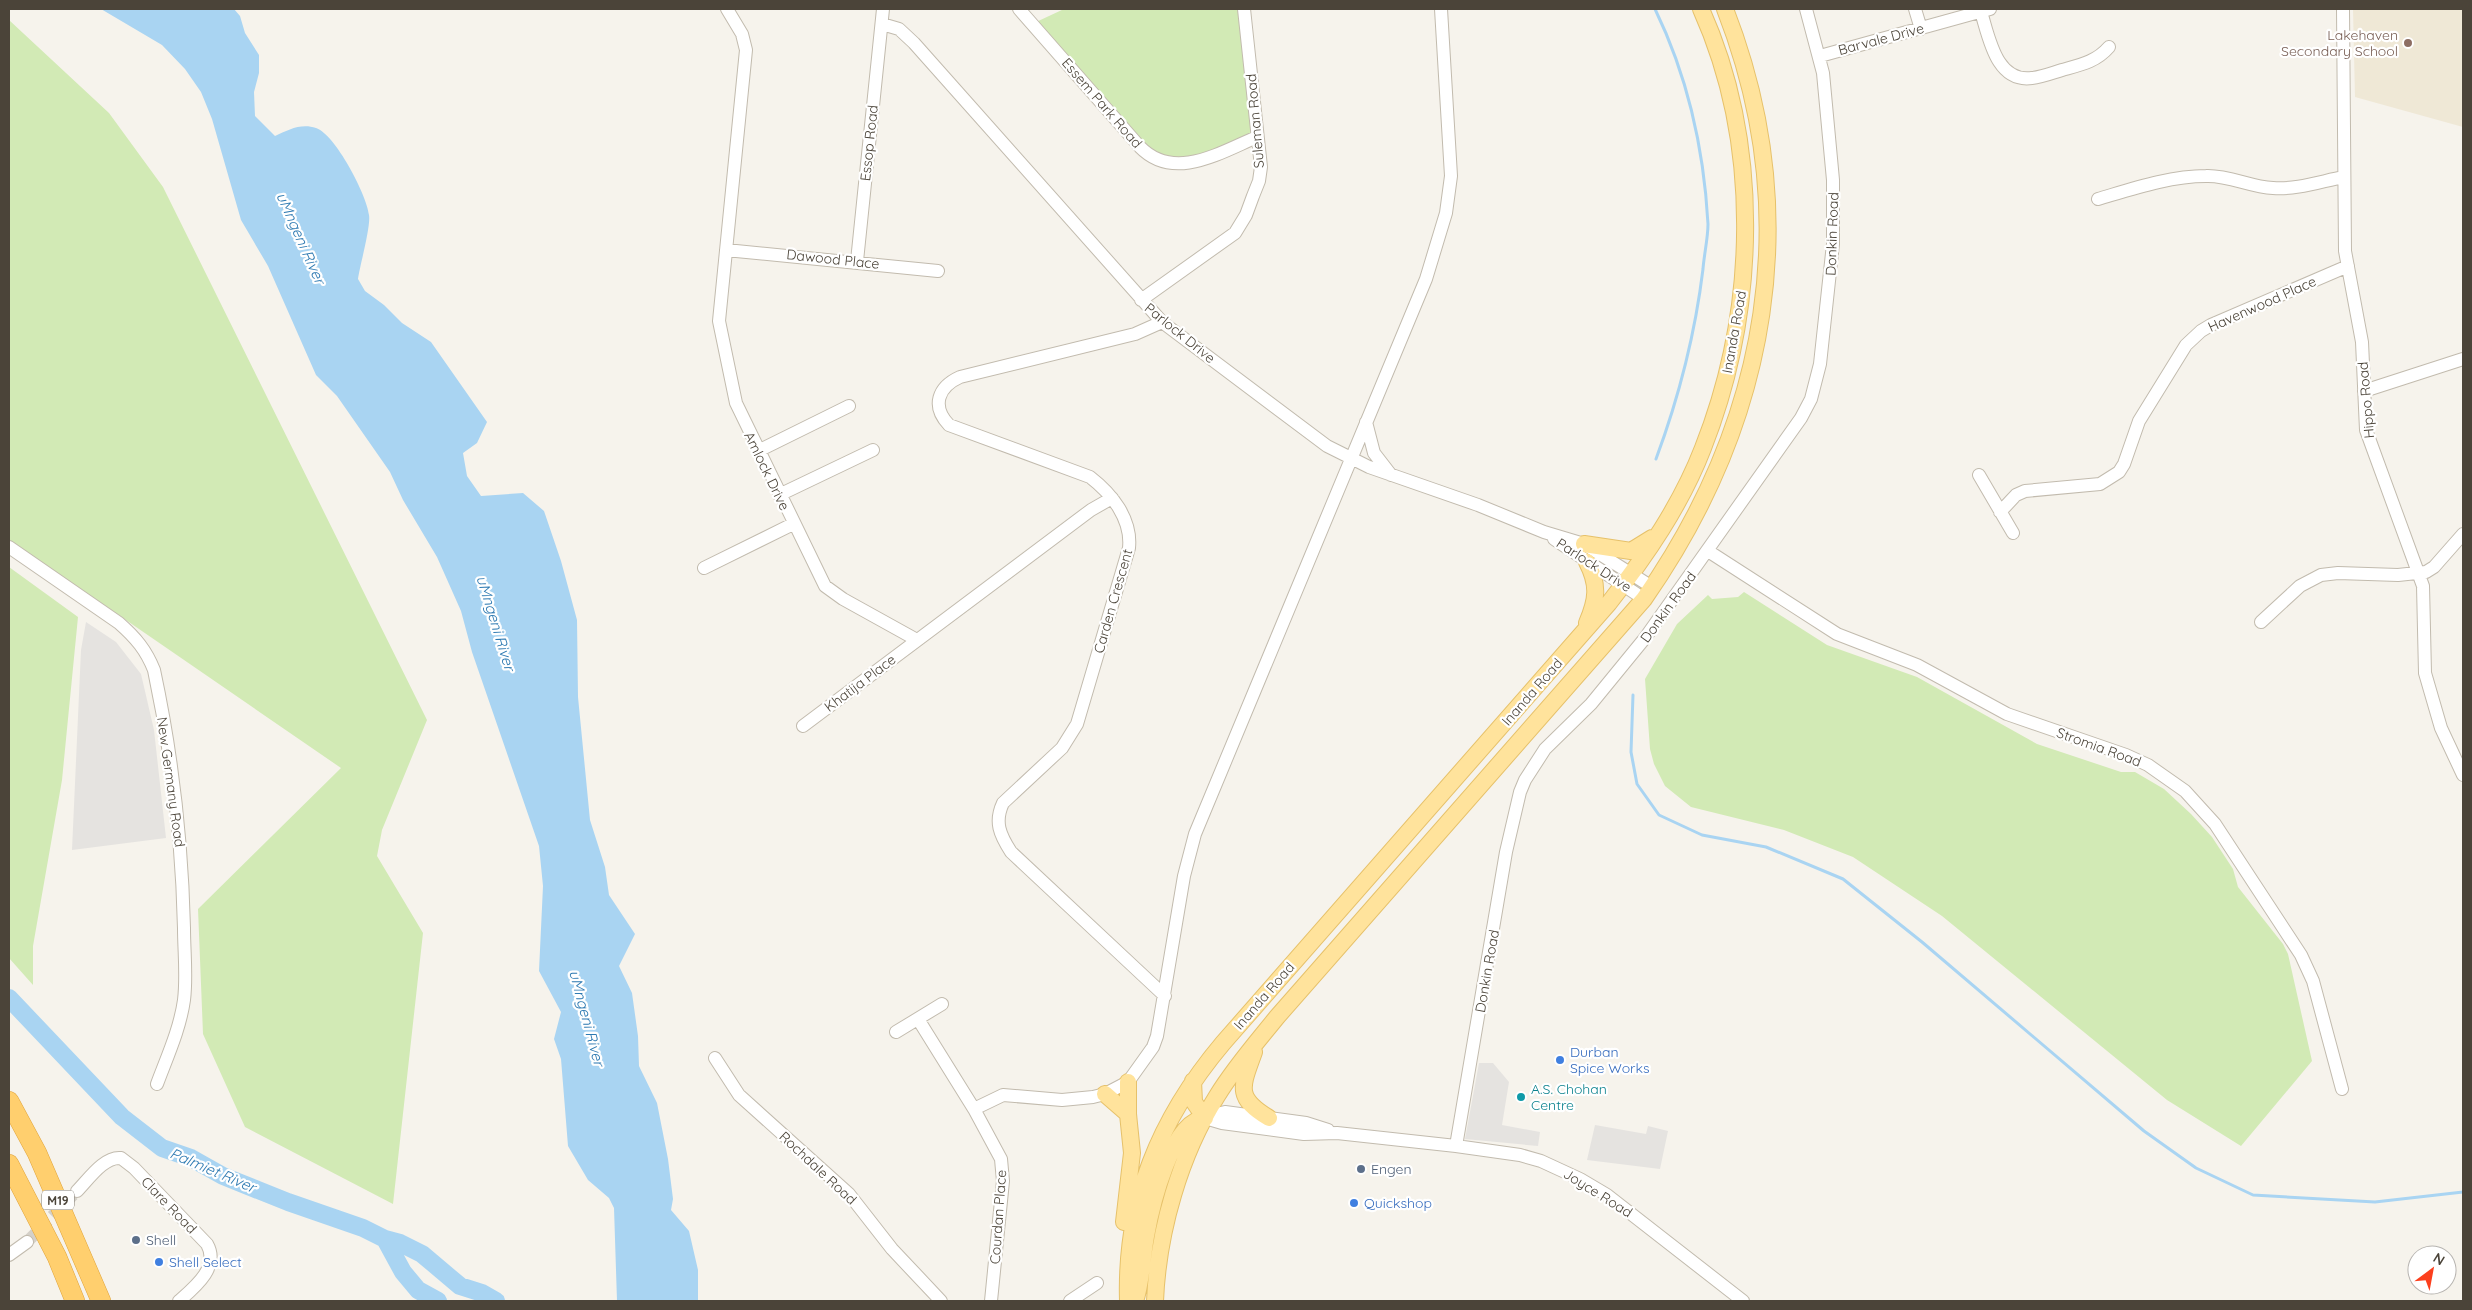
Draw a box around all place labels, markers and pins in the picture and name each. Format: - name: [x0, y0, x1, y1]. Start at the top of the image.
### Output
- place label: Lakehaven Secondary School: [2281, 26, 2398, 60]
- marker: Lakehaven Secondary School: [2402, 37, 2414, 49]
- place label: Durban Spice Works: [1570, 1043, 1649, 1077]
- marker: Durban Spice Works: [1554, 1054, 1566, 1066]
- place label: A.S. Chohan Centre: [1531, 1080, 1607, 1114]
- marker: A.S. Chohan Centre: [1515, 1091, 1527, 1103]
- place label: Engen: [1371, 1160, 1412, 1178]
- marker: Engen: [1355, 1163, 1367, 1175]
- place label: Quickshop: [1364, 1194, 1432, 1212]
- marker: Quickshop: [1348, 1197, 1360, 1209]
- place label: Shell: [146, 1231, 176, 1249]
- marker: Shell: [130, 1234, 142, 1246]
- place label: Shell Select: [169, 1253, 242, 1271]
- marker: Shell Select: [153, 1256, 165, 1268]

